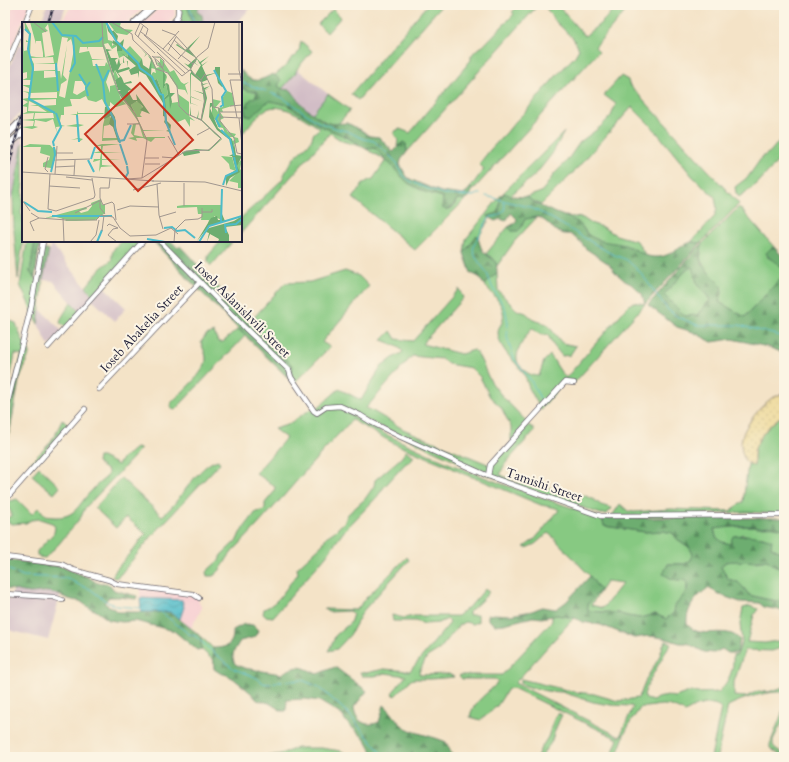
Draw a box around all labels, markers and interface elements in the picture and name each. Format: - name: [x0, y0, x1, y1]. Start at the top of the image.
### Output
- inset map: [22, 22, 242, 242]
- street label: Ioseb Aslanishvili Street: [190, 258, 294, 362]
- street label: Ioseb Abakelia Street: [96, 281, 187, 377]
- street label: Tamishi Street: [503, 463, 584, 506]

